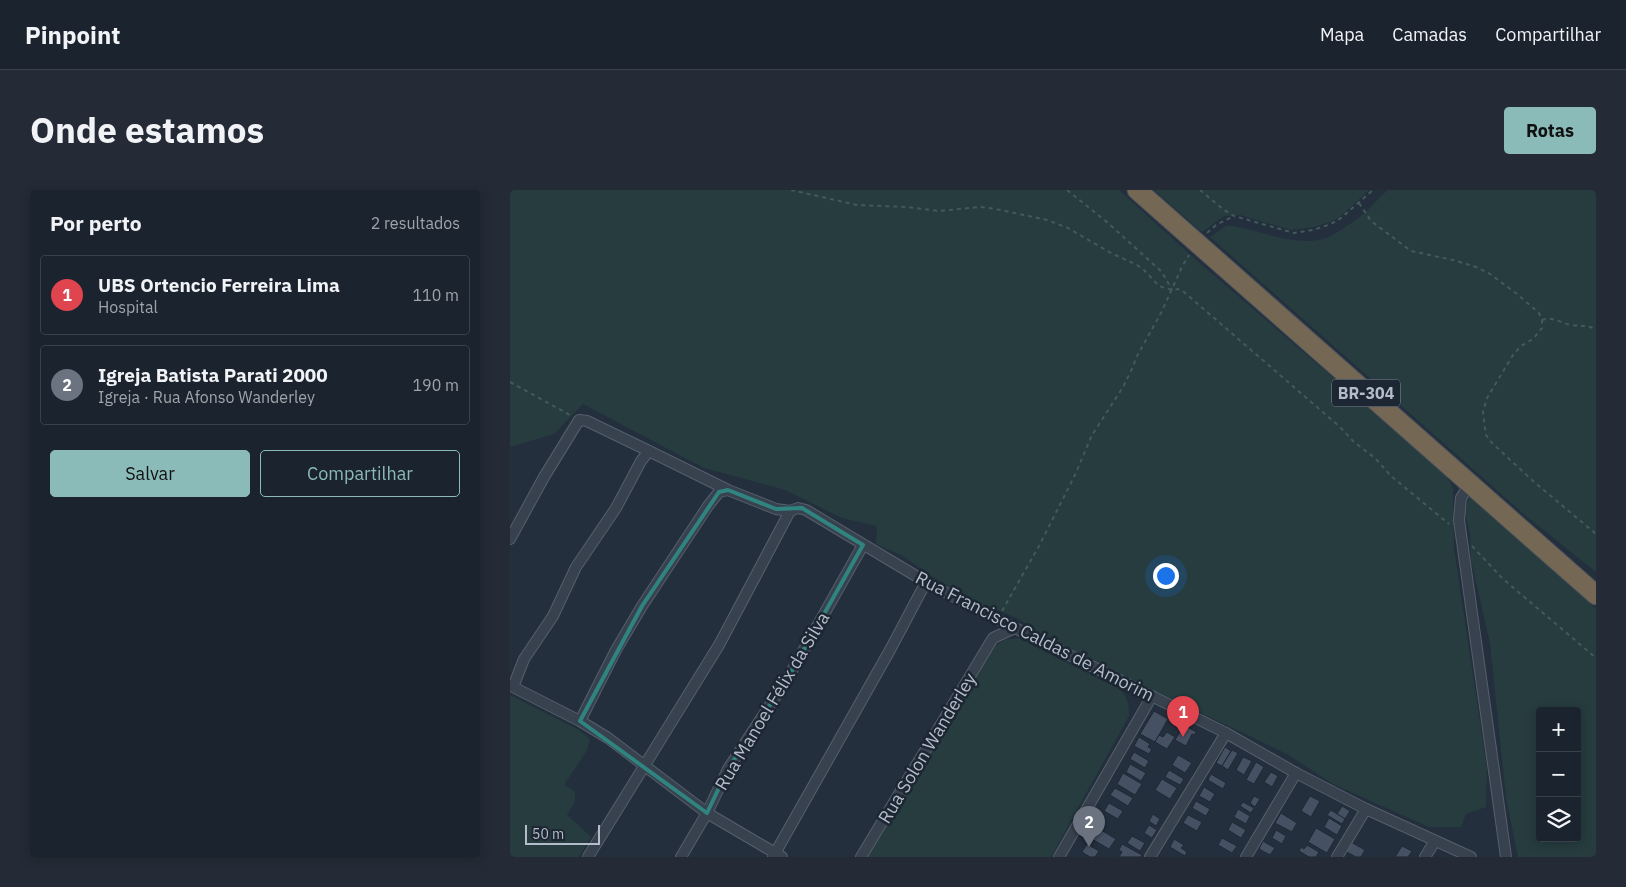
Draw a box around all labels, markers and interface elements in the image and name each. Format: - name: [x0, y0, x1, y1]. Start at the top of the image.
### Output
- text: Pinpoint: [25, 19, 120, 51]
- text: Mapa: [1320, 23, 1364, 46]
- text: Camadas: [1392, 23, 1467, 46]
- text: Compartilhar: [1495, 23, 1601, 46]
- text: Onde estamos: [30, 107, 264, 153]
- button: Rotas: [1504, 107, 1596, 154]
- text: Por perto: [50, 209, 142, 237]
- text: 2 resultados: [371, 213, 460, 233]
- text: UBS Ortencio Ferreira Lima: [98, 273, 340, 297]
- text: 1: [62, 285, 72, 305]
- text: 110 m: [412, 285, 459, 305]
- text: Hospital: [98, 297, 158, 317]
- text: Igreja Batista Parati 2000: [98, 363, 328, 387]
- text: 2: [62, 375, 72, 395]
- text: 190 m: [412, 375, 459, 395]
- road number: BR-304: [1332, 380, 1400, 407]
- text: Igreja · Rua Afonso Wanderley: [98, 387, 315, 407]
- button: Salvar: [50, 450, 250, 497]
- button: Compartilhar: [260, 450, 460, 497]
- your location: [1153, 563, 1179, 589]
- street label: Rua Francisco Caldas de Amorim: [912, 566, 1158, 706]
- street label: Rua Manoel Félix da Silva: [710, 607, 835, 794]
- street label: Rua Solon Wanderley: [873, 668, 981, 828]
- pin: 1: [1167, 696, 1199, 737]
- map controls: [1536, 707, 1581, 842]
- button: +: [1536, 707, 1581, 752]
- button: −: [1536, 752, 1581, 797]
- button: layers: [1536, 797, 1581, 842]
- pin: 2: [1073, 806, 1105, 847]
- scale bar: [525, 822, 600, 845]
- text: 50 m: [532, 825, 564, 843]

